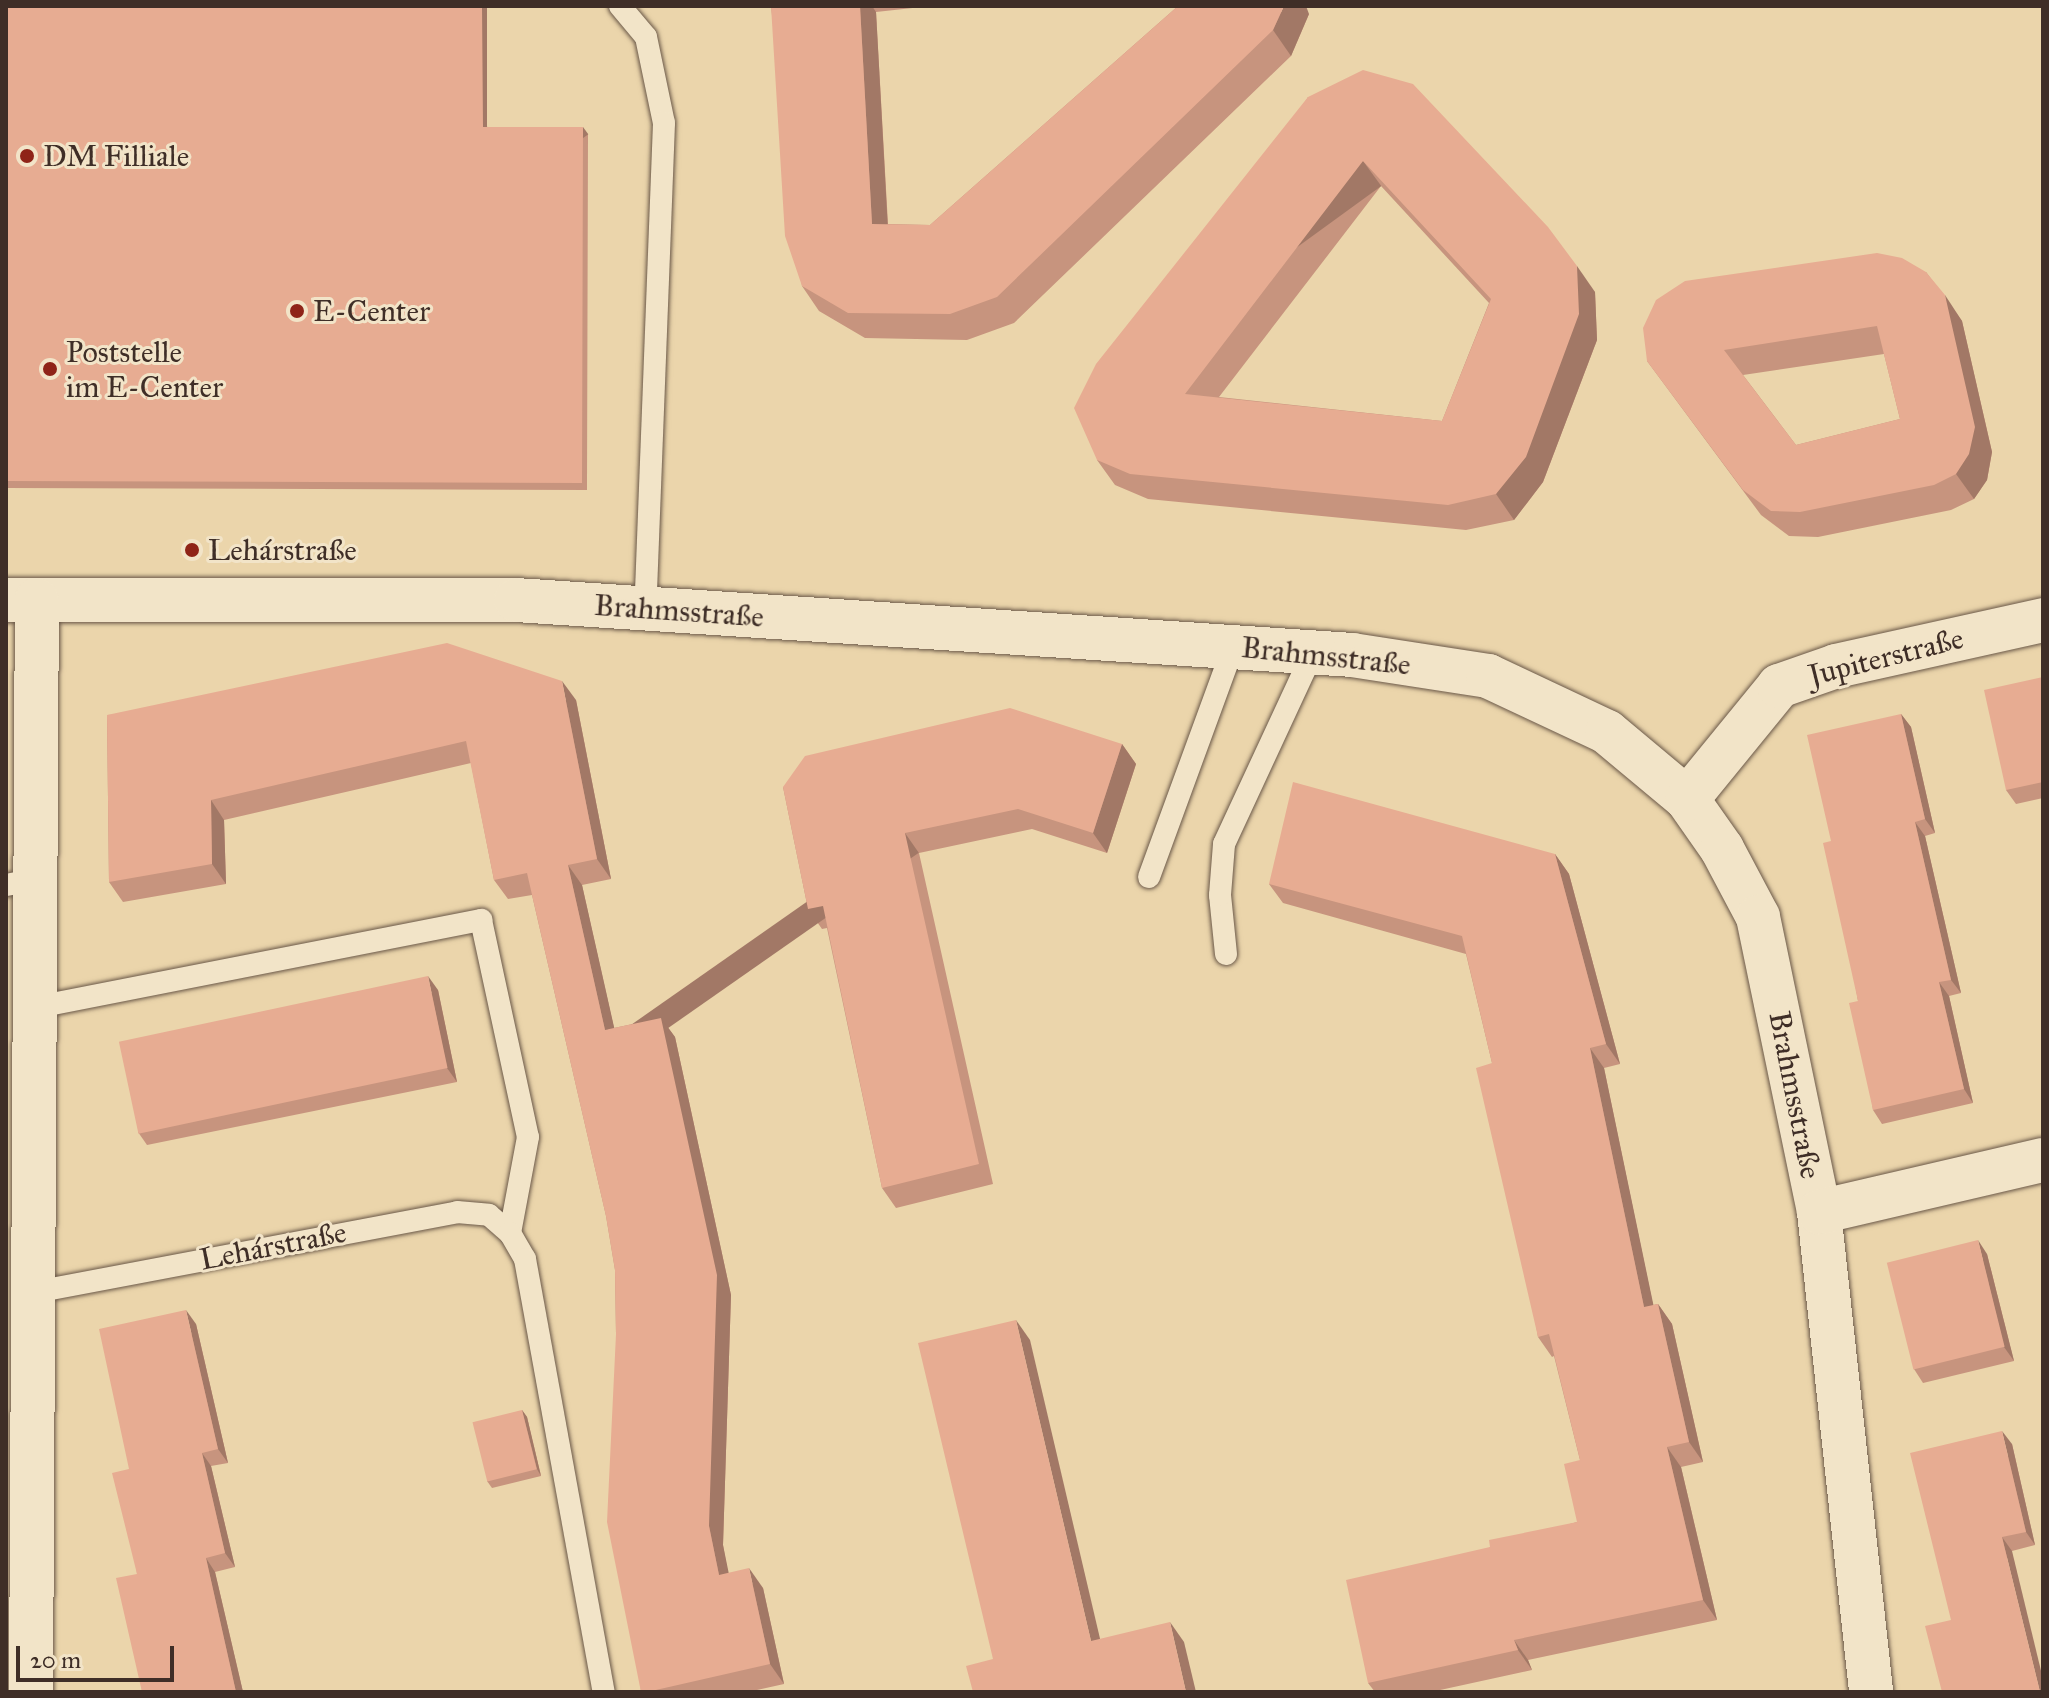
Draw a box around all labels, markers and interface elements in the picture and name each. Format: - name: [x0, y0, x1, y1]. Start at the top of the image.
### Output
- place label: DM Filliale: [43, 138, 189, 174]
- marker: DM Filliale: [18, 147, 36, 165]
- place label: E-Center: [313, 293, 430, 329]
- marker: E-Center: [288, 302, 306, 320]
- place label: Poststelle im E-Center: [66, 334, 223, 404]
- marker: Poststelle im E-Center: [41, 360, 59, 378]
- place label: Lehárstraße: [208, 532, 357, 568]
- marker: Lehárstraße: [183, 541, 201, 559]
- street label: Brahmsstraße: [593, 587, 765, 635]
- street label: Jupiterstraße: [1805, 620, 1967, 694]
- street label: Brahmsstraße: [1240, 629, 1412, 683]
- street label: Brahmsstraße: [1761, 1008, 1829, 1182]
- street label: Lehárstraße: [197, 1214, 349, 1278]
- scale bar: [20, 1630, 178, 1680]
- text: 20 m: [30, 1645, 81, 1675]

